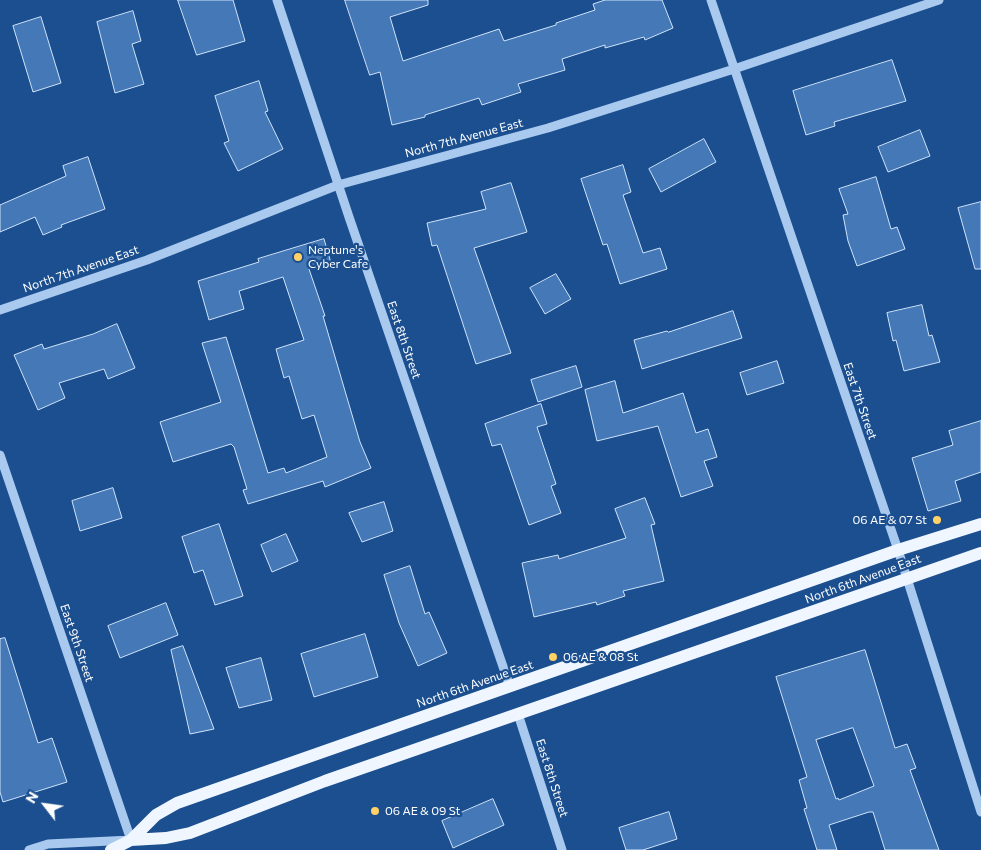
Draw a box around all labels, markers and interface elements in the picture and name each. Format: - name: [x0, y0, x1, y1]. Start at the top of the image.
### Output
- street label: North 7th Avenue East: [403, 115, 525, 161]
- street label: North 7th Avenue East: [21, 242, 141, 296]
- place label: Neptune's Cyber Cafe: [308, 243, 368, 271]
- marker: Neptune's Cyber Cafe: [292, 251, 304, 263]
- street label: East 8th Street: [384, 299, 424, 381]
- street label: East 7th Street: [840, 361, 880, 441]
- place label: 06 AE & 07 St: [853, 513, 927, 527]
- marker: 06 AE & 07 St: [931, 514, 943, 526]
- street label: North 6th Avenue East: [803, 551, 923, 607]
- street label: East 9th Street: [57, 602, 97, 684]
- place label: 06 AE & 08 St: [563, 650, 638, 664]
- marker: 06 AE & 08 St: [547, 651, 559, 663]
- street label: North 6th Avenue East: [415, 657, 535, 711]
- street label: East 8th Street: [533, 737, 571, 819]
- north arrow: [20, 780, 70, 830]
- text: N: [22, 788, 42, 806]
- place label: 06 AE & 09 St: [385, 804, 460, 818]
- marker: 06 AE & 09 St: [369, 805, 381, 817]

